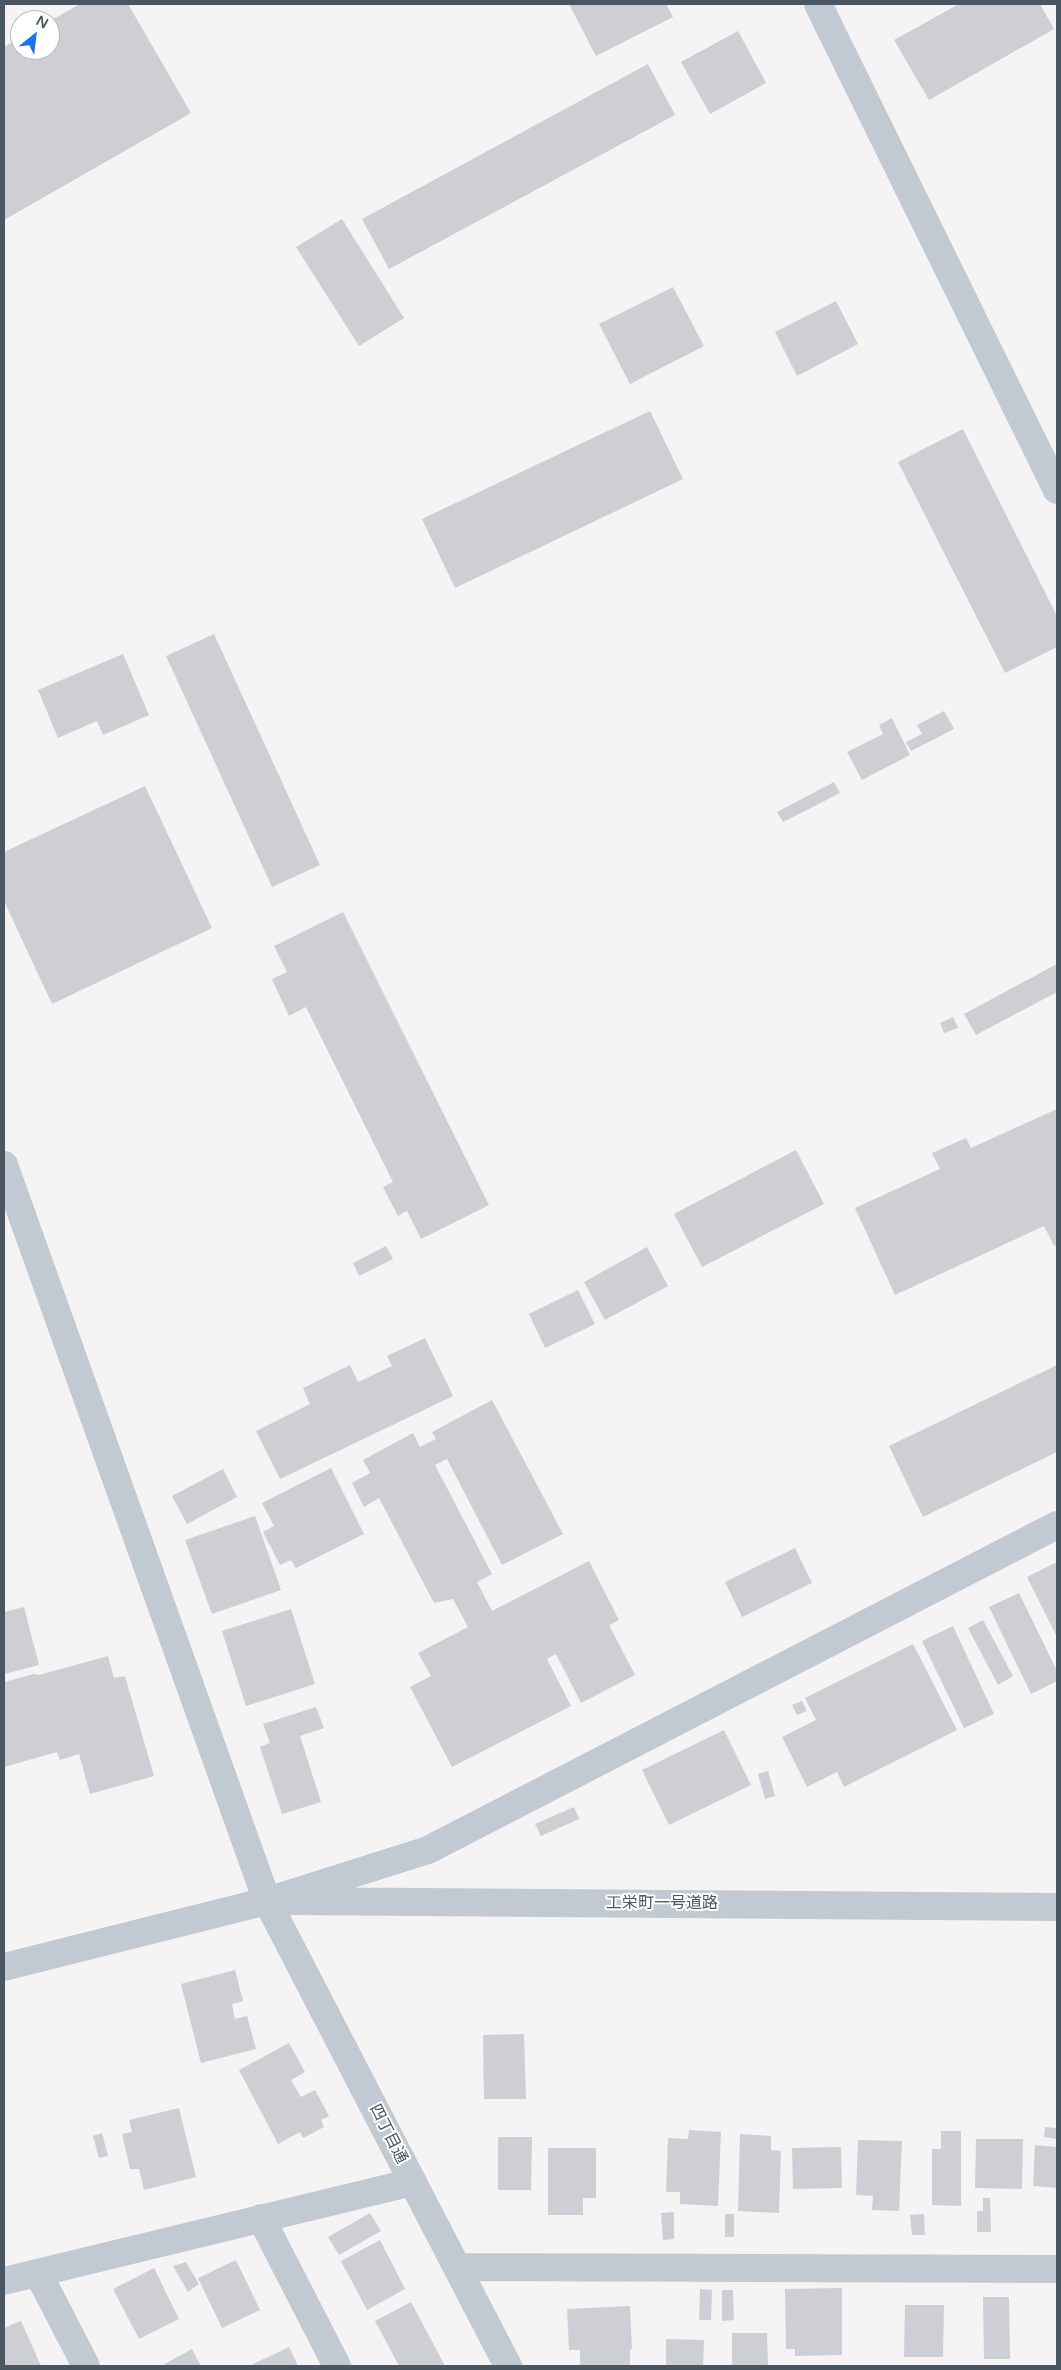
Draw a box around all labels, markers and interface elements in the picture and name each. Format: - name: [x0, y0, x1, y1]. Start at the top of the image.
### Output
- north arrow: [10, 10, 60, 60]
- text: N: [33, 12, 51, 32]
- street label: 工栄町一号道路: [606, 1894, 718, 1914]
- street label: 四丁目通: [365, 2101, 411, 2167]

